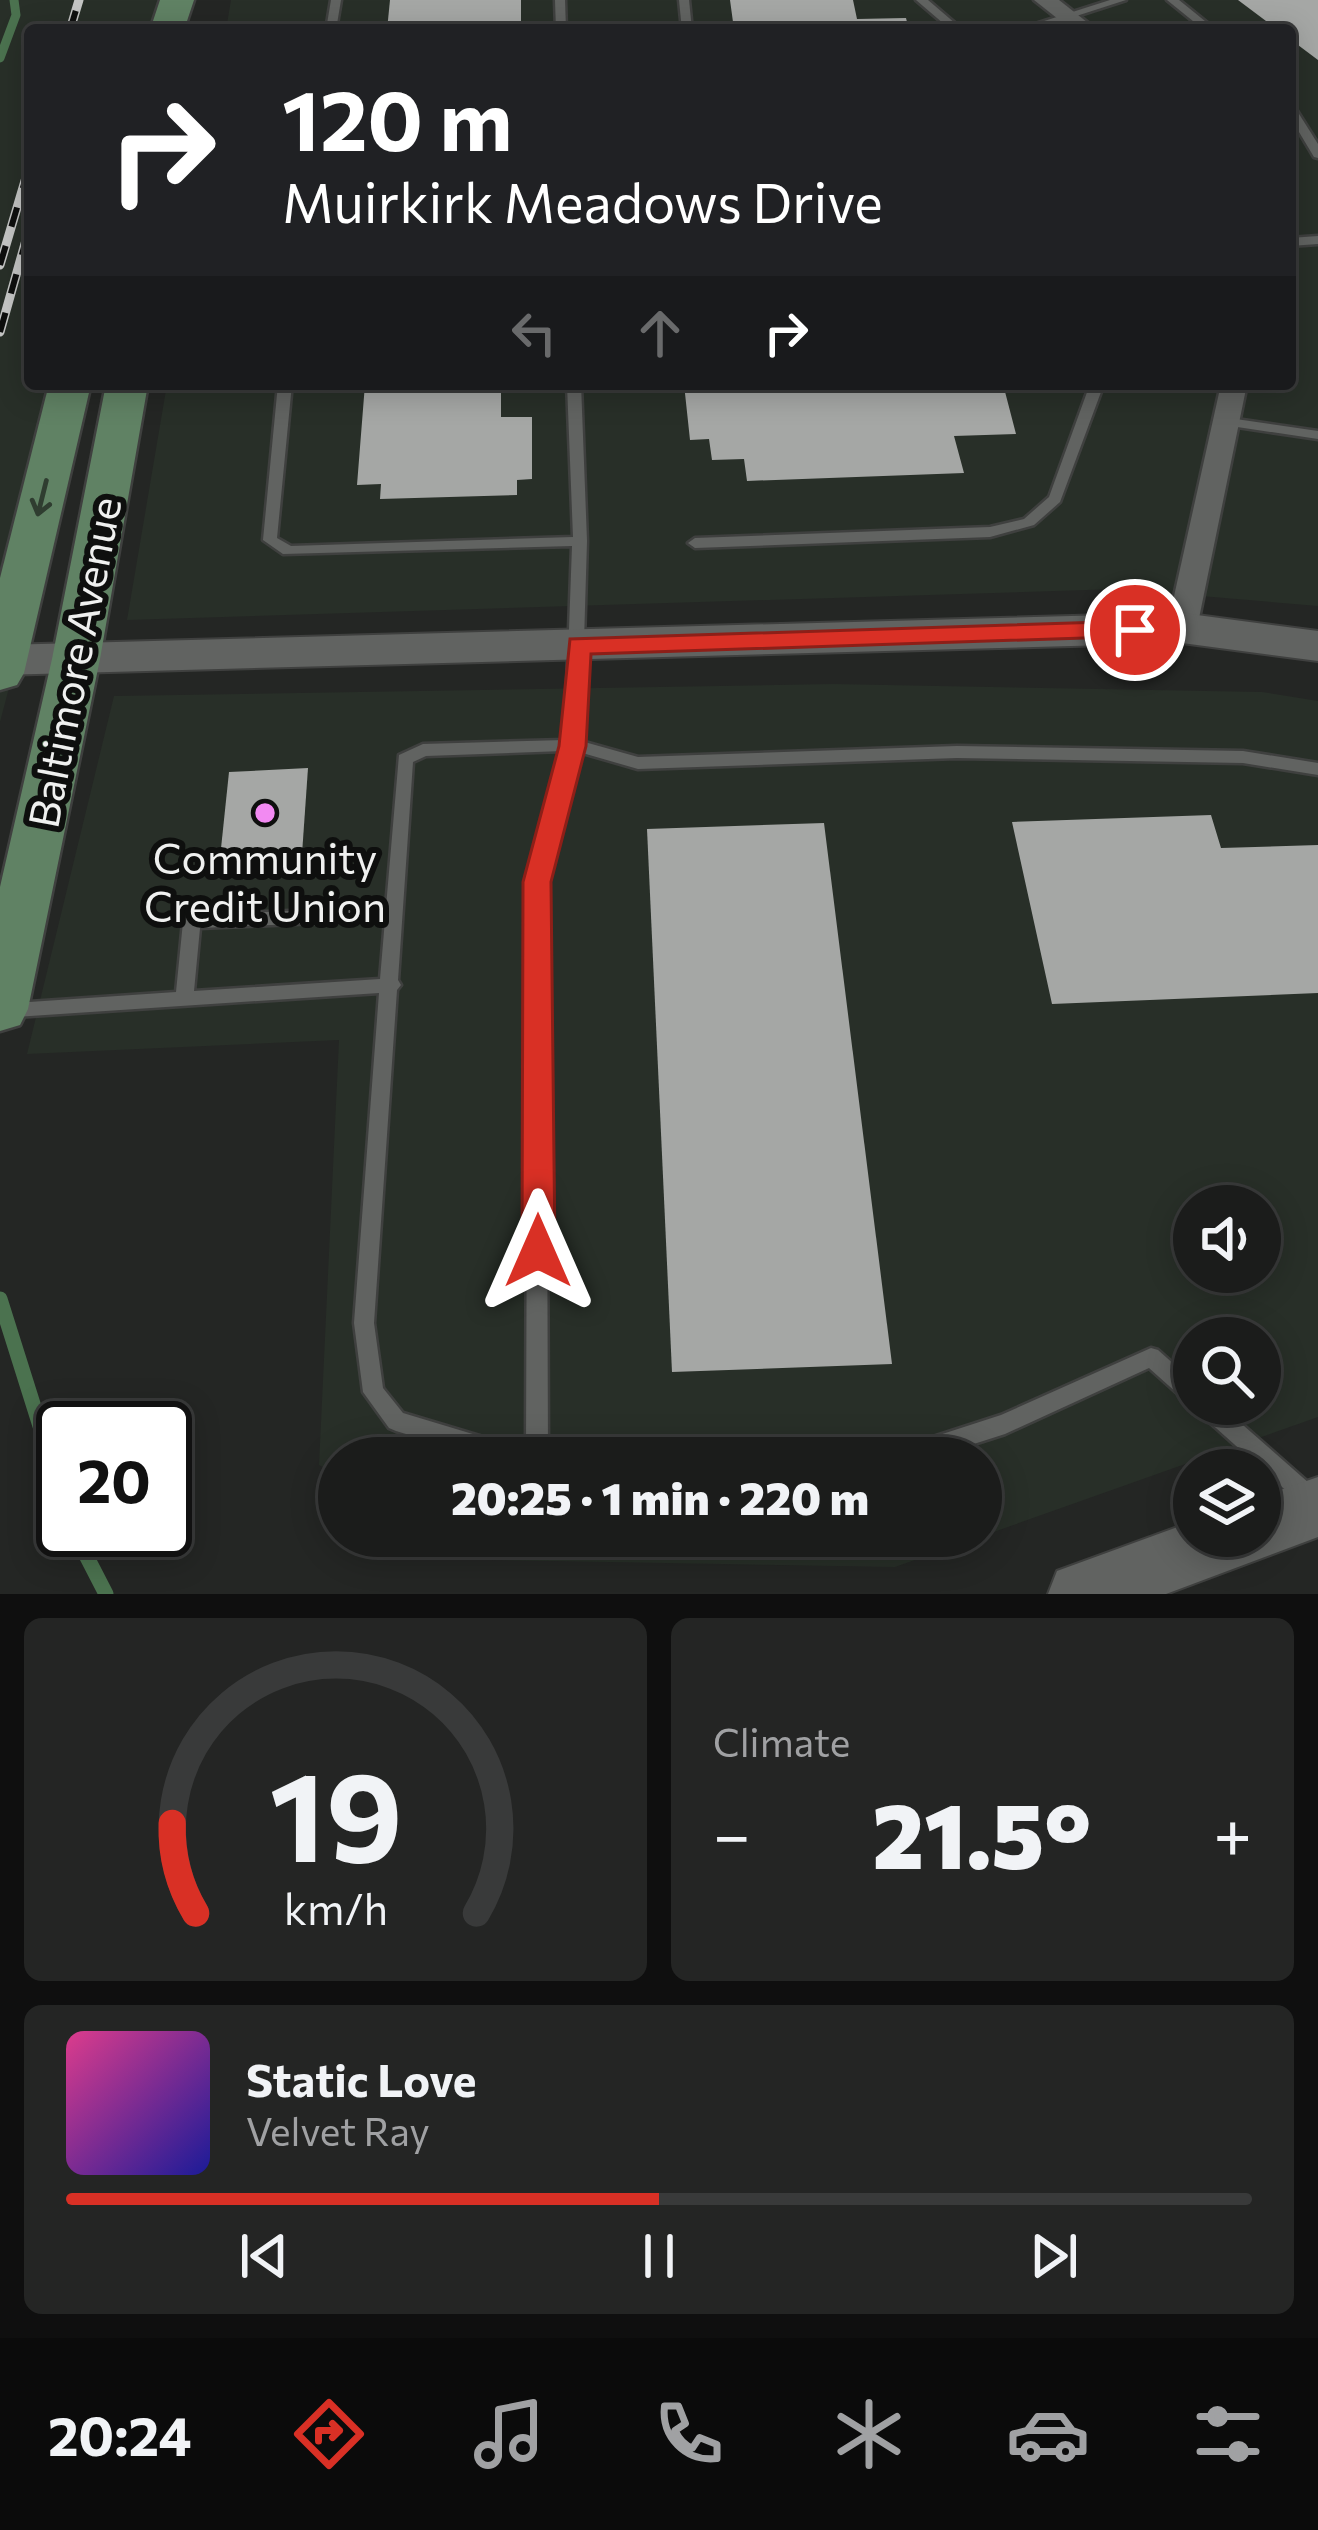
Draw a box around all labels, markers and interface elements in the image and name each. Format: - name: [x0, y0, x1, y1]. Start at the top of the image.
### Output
- text: 120 m: [282, 66, 512, 168]
- icon: right: [84, 72, 240, 228]
- text: Muirkirk Meadows Drive: [282, 168, 883, 234]
- icon: left: [501, 300, 567, 366]
- icon: ahead: [627, 300, 693, 366]
- icon: right: [753, 300, 819, 366]
- one-way arrow: [30, 478, 52, 516]
- street label: Baltimore Avenue: [15, 492, 131, 832]
- pin: [1084, 579, 1186, 681]
- icon: arrive: [1102, 597, 1168, 663]
- marker: Community Credit Union: [252, 800, 278, 826]
- place label: Community Credit Union: [144, 831, 386, 931]
- map controls: [1173, 1185, 1281, 1557]
- button: sound: [1173, 1185, 1281, 1293]
- position arrow: [475, 1188, 601, 1314]
- button: search: [1173, 1317, 1281, 1425]
- speed limit sign: 20: [36, 1401, 192, 1557]
- button: layers: [1173, 1449, 1281, 1557]
- text: 20:25 · 1 min · 220 m: [451, 1469, 869, 1524]
- text: Climate: [713, 1717, 850, 1765]
- text: 19: [269, 1735, 402, 1888]
- text: 21.5°: [872, 1777, 1092, 1888]
- text: −: [713, 1792, 751, 1873]
- text: +: [1213, 1792, 1252, 1873]
- text: km/h: [283, 1880, 388, 1933]
- text: Static Love: [246, 2051, 476, 2106]
- text: Velvet Ray: [246, 2106, 430, 2154]
- icon: previous: [231, 2223, 297, 2289]
- icon: pause: [626, 2223, 692, 2289]
- icon: next: [1021, 2223, 1087, 2289]
- icon: directions: [287, 2392, 371, 2476]
- icon: music: [467, 2392, 551, 2476]
- icon: phone: [647, 2392, 731, 2476]
- icon: climate: [827, 2392, 911, 2476]
- icon: car: [1006, 2392, 1090, 2476]
- icon: filters: [1186, 2392, 1270, 2476]
- text: 20:24: [48, 2401, 192, 2467]

